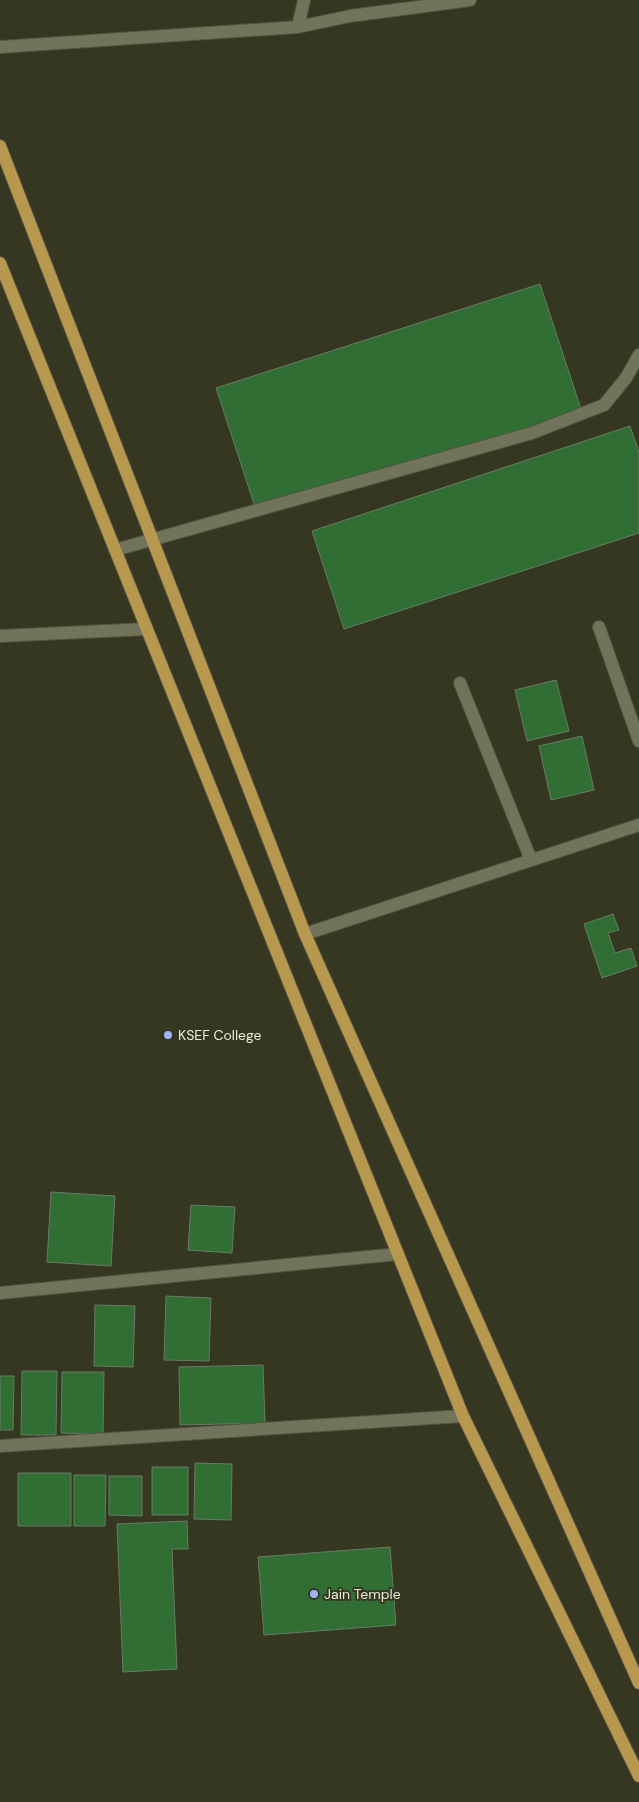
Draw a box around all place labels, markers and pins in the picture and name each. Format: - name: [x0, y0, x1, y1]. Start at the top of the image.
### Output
- place label: KSEF College: [178, 1026, 261, 1044]
- marker: KSEF College: [162, 1029, 174, 1041]
- place label: Jain Temple: [324, 1585, 401, 1603]
- marker: Jain Temple: [308, 1588, 320, 1600]

